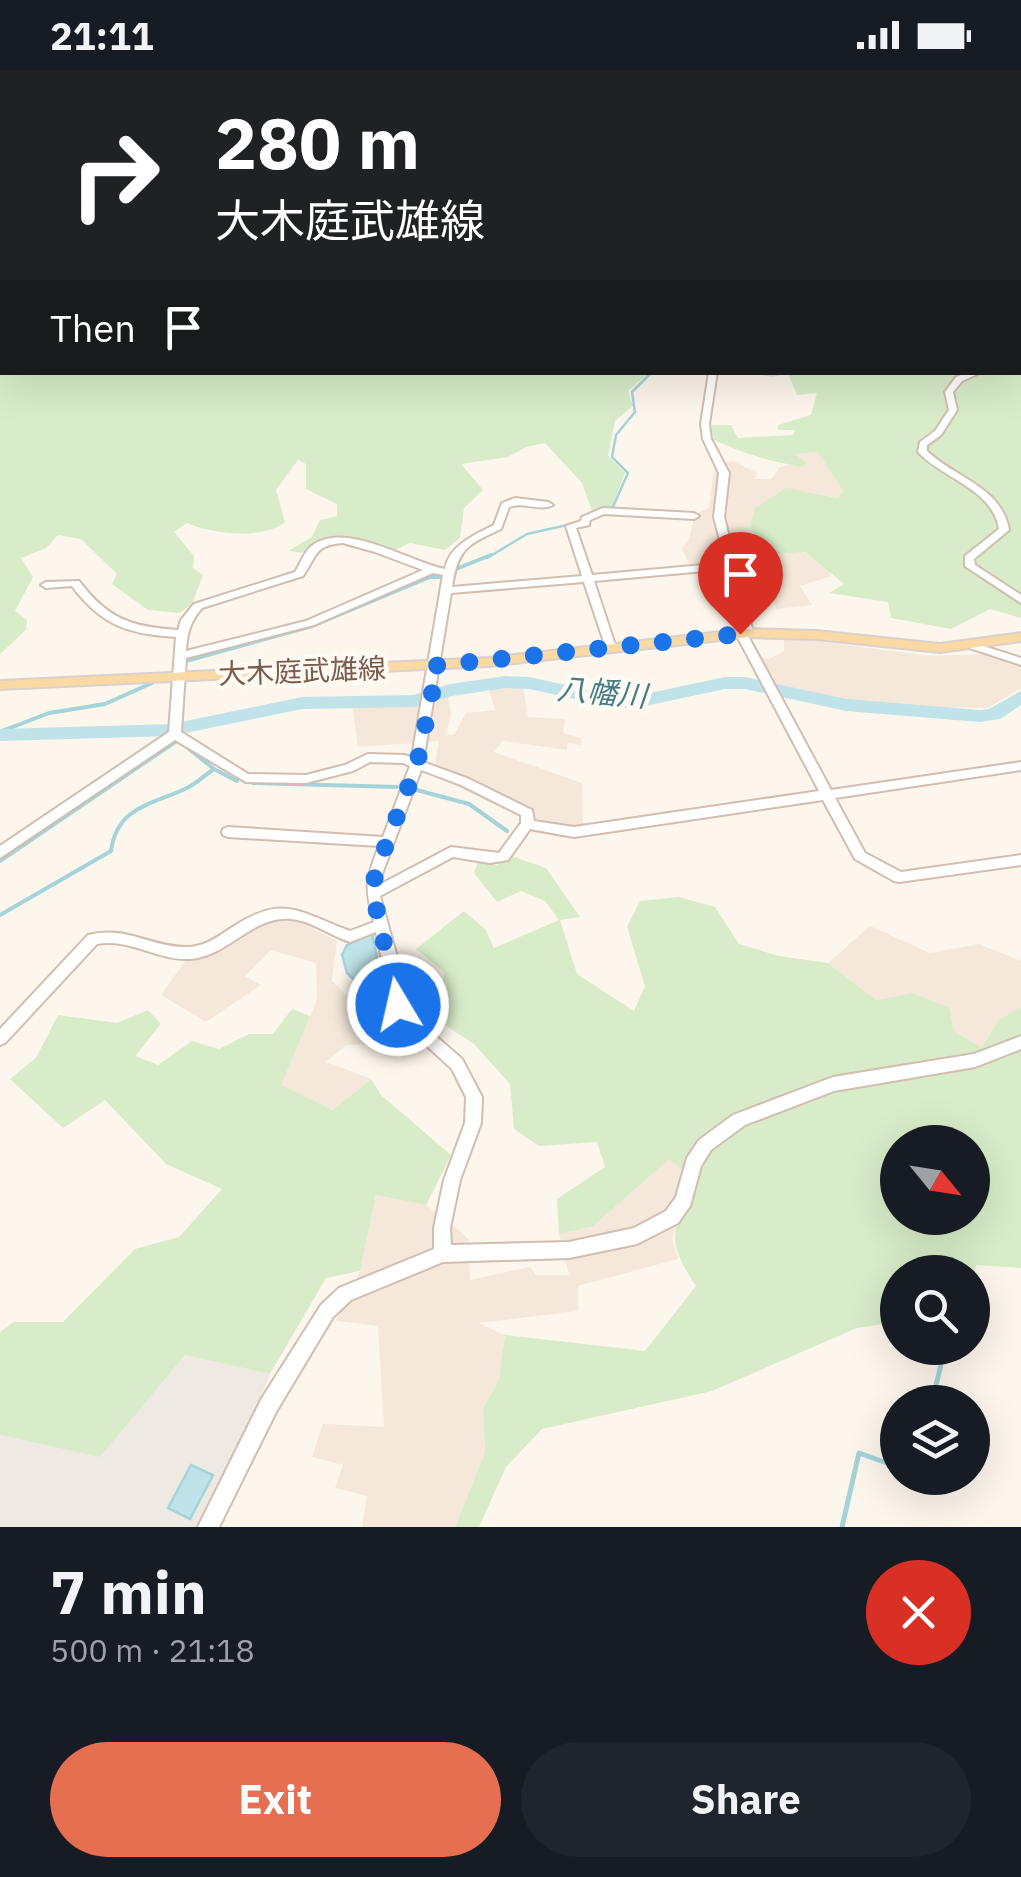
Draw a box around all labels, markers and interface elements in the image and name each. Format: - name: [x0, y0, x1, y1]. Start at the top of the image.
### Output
- text: 21:11: [50, 11, 154, 60]
- text: 280 m: [215, 97, 420, 188]
- icon: right: [50, 110, 180, 240]
- text: 大木庭武雄線: [215, 191, 485, 249]
- icon: arrive: [156, 300, 211, 355]
- text: Then: [50, 303, 136, 352]
- pin: [698, 532, 783, 635]
- icon: arrive: [713, 547, 768, 602]
- street label: 大木庭武雄線: [217, 649, 387, 692]
- water label: 八幡川: [556, 668, 652, 715]
- position arrow: [346, 953, 450, 1057]
- north arrow: [880, 1125, 990, 1235]
- map controls: [880, 1125, 990, 1495]
- button: search: [880, 1255, 990, 1365]
- button: layers: [880, 1385, 990, 1495]
- text: 7 min: [50, 1552, 207, 1631]
- button: close: [866, 1560, 971, 1665]
- text: 500 m · 21:18: [50, 1629, 255, 1671]
- button: Exit: [50, 1742, 501, 1857]
- button: Share: [521, 1742, 971, 1857]

